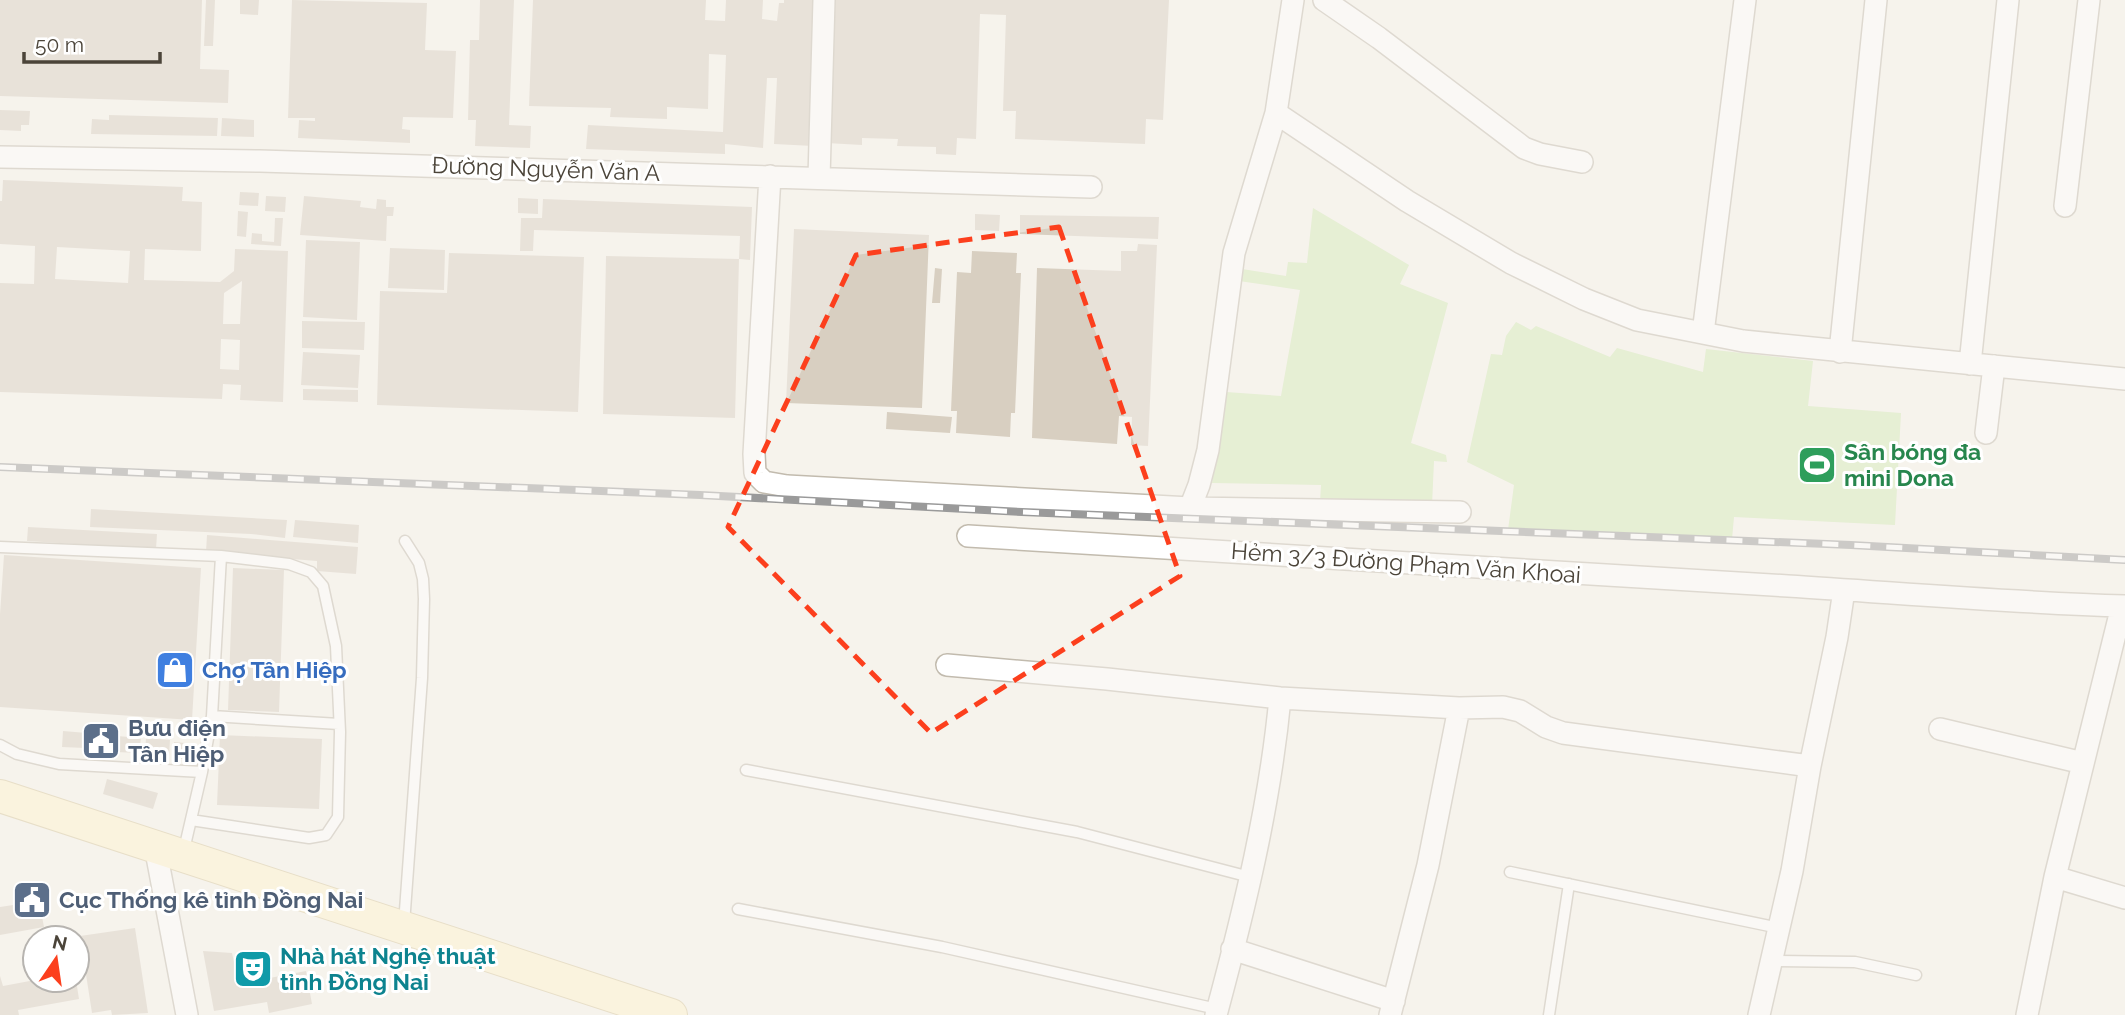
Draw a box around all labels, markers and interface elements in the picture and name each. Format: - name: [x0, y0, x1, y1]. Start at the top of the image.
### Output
- scale bar: [24, 21, 161, 65]
- text: 50 m: [35, 32, 84, 57]
- street label: Đường Nguyễn Văn A: [431, 151, 661, 186]
- place label: Sân bóng đa mini Dona: [1844, 438, 1981, 491]
- sports icon: Sân bóng đa mini Dona: [1796, 444, 1838, 486]
- street label: Hẻm 3/3 Đường Phạm Văn Khoai: [1230, 537, 1582, 588]
- shop icon: Chợ Tân Hiệp: [154, 649, 196, 691]
- place label: Chợ Tân Hiệp: [202, 656, 347, 683]
- place label: Bưu điện Tân Hiệp: [128, 714, 226, 767]
- public building icon: Bưu điện Tân Hiệp: [80, 720, 122, 762]
- public building icon: Cục Thống kê tỉnh Đồng Nai: [11, 879, 53, 921]
- place label: Cục Thống kê tỉnh Đồng Nai: [59, 886, 363, 913]
- north arrow: [21, 924, 91, 994]
- text: N: [50, 930, 69, 955]
- place label: Nhà hát Nghệ thuật tỉnh Đồng Nai: [280, 942, 496, 995]
- theatre icon: Nhà hát Nghệ thuật tỉnh Đồng Nai: [232, 948, 274, 990]

